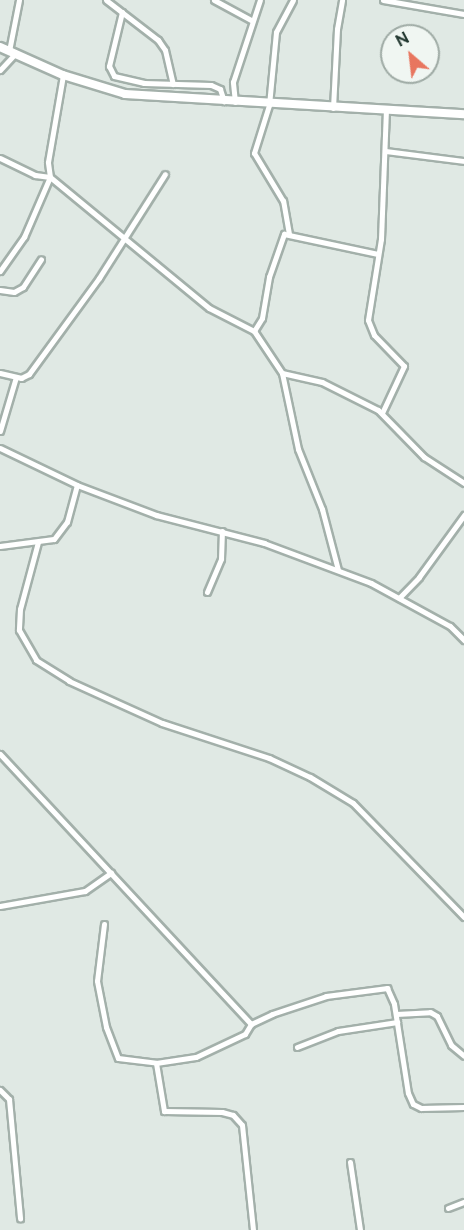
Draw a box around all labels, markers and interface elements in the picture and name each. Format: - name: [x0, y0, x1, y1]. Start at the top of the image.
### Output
- north arrow: [380, 24, 440, 84]
- text: N: [392, 28, 412, 51]

